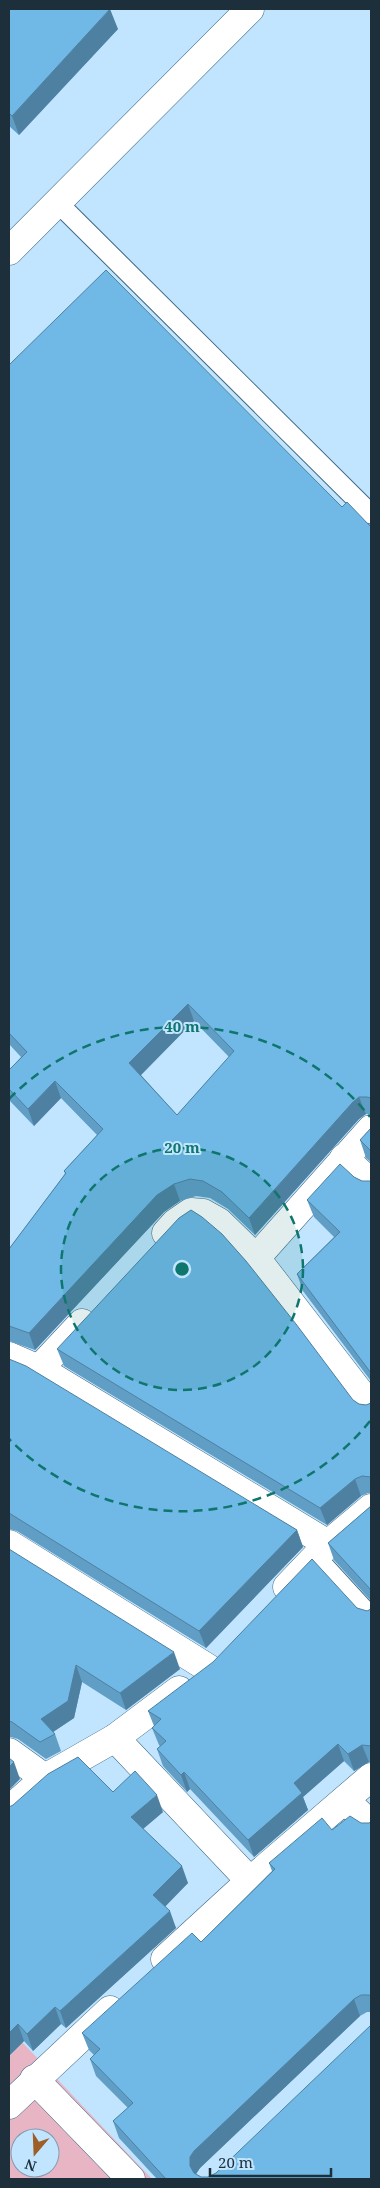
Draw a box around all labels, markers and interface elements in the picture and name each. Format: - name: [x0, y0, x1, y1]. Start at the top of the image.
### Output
- text: 40 m: [164, 1016, 200, 1036]
- text: 20 m: [164, 1137, 200, 1157]
- centre of rings: [173, 1260, 191, 1278]
- north arrow: [10, 2128, 60, 2178]
- scale bar: [210, 2146, 331, 2178]
- text: 20 m: [218, 2152, 253, 2172]
- text: N: [22, 2155, 39, 2177]

